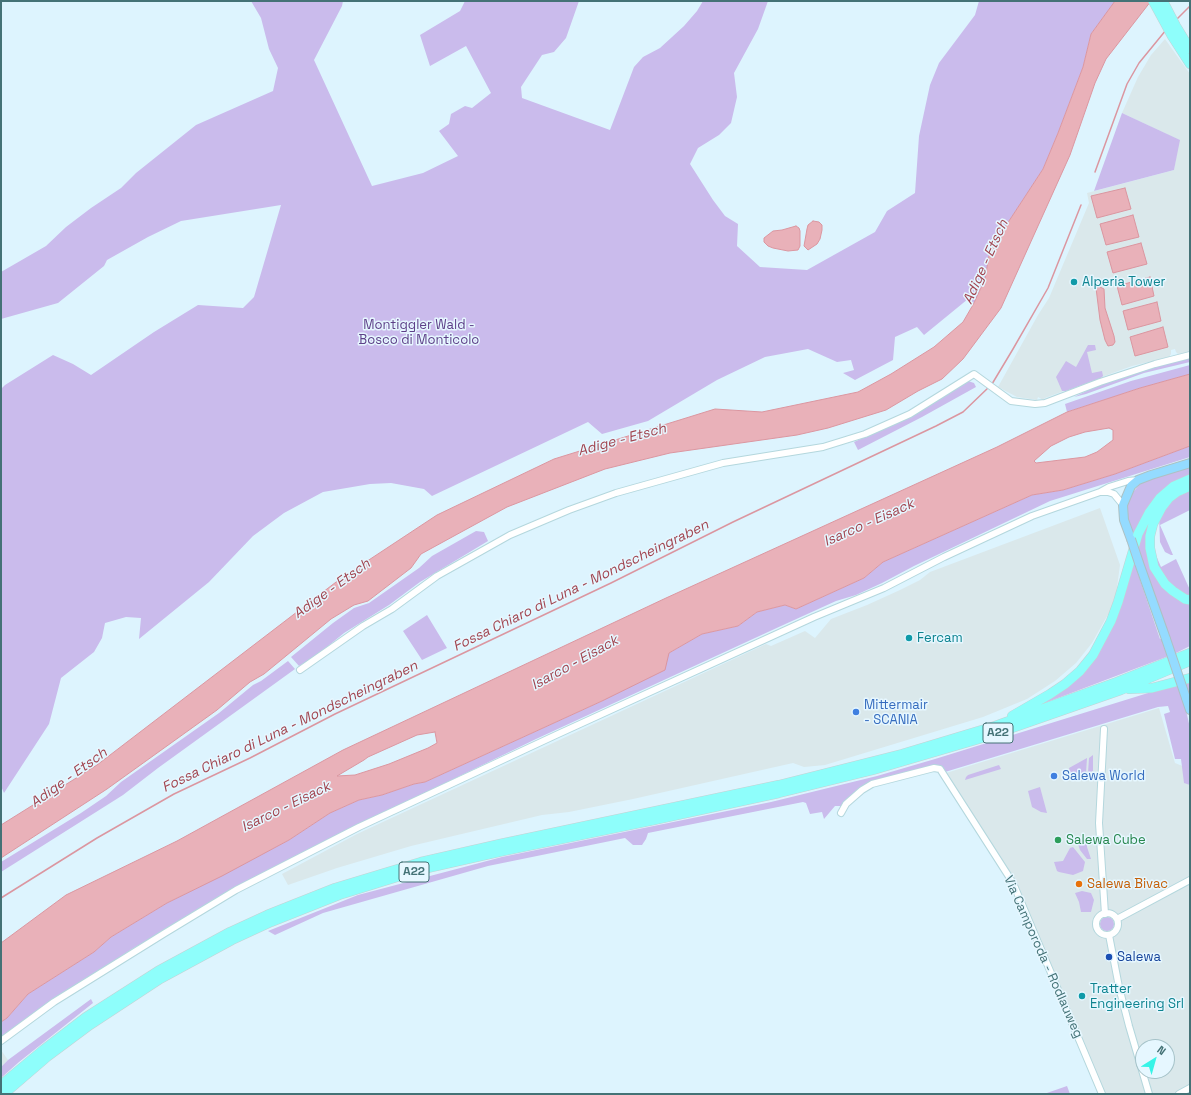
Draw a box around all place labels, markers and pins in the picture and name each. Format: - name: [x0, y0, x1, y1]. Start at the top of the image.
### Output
- place label: Alperia Tower: [1082, 274, 1165, 290]
- marker: Alperia Tower: [1069, 277, 1079, 287]
- place label: Fercam: [917, 630, 963, 646]
- marker: Fercam: [904, 633, 914, 643]
- place label: Mittermair - SCANIA: [864, 697, 928, 728]
- marker: Mittermair - SCANIA: [851, 707, 861, 717]
- place label: Salewa World: [1062, 768, 1145, 784]
- marker: Salewa World: [1049, 771, 1059, 781]
- place label: Salewa Cube: [1066, 832, 1146, 848]
- marker: Salewa Cube: [1053, 835, 1063, 845]
- place label: Salewa Bivac: [1087, 876, 1168, 892]
- marker: Salewa Bivac: [1074, 879, 1084, 889]
- place label: Salewa: [1117, 949, 1161, 965]
- marker: Salewa: [1104, 952, 1114, 962]
- place label: Tratter Engineering Srl: [1090, 981, 1184, 1012]
- marker: Tratter Engineering Srl: [1077, 991, 1087, 1001]

